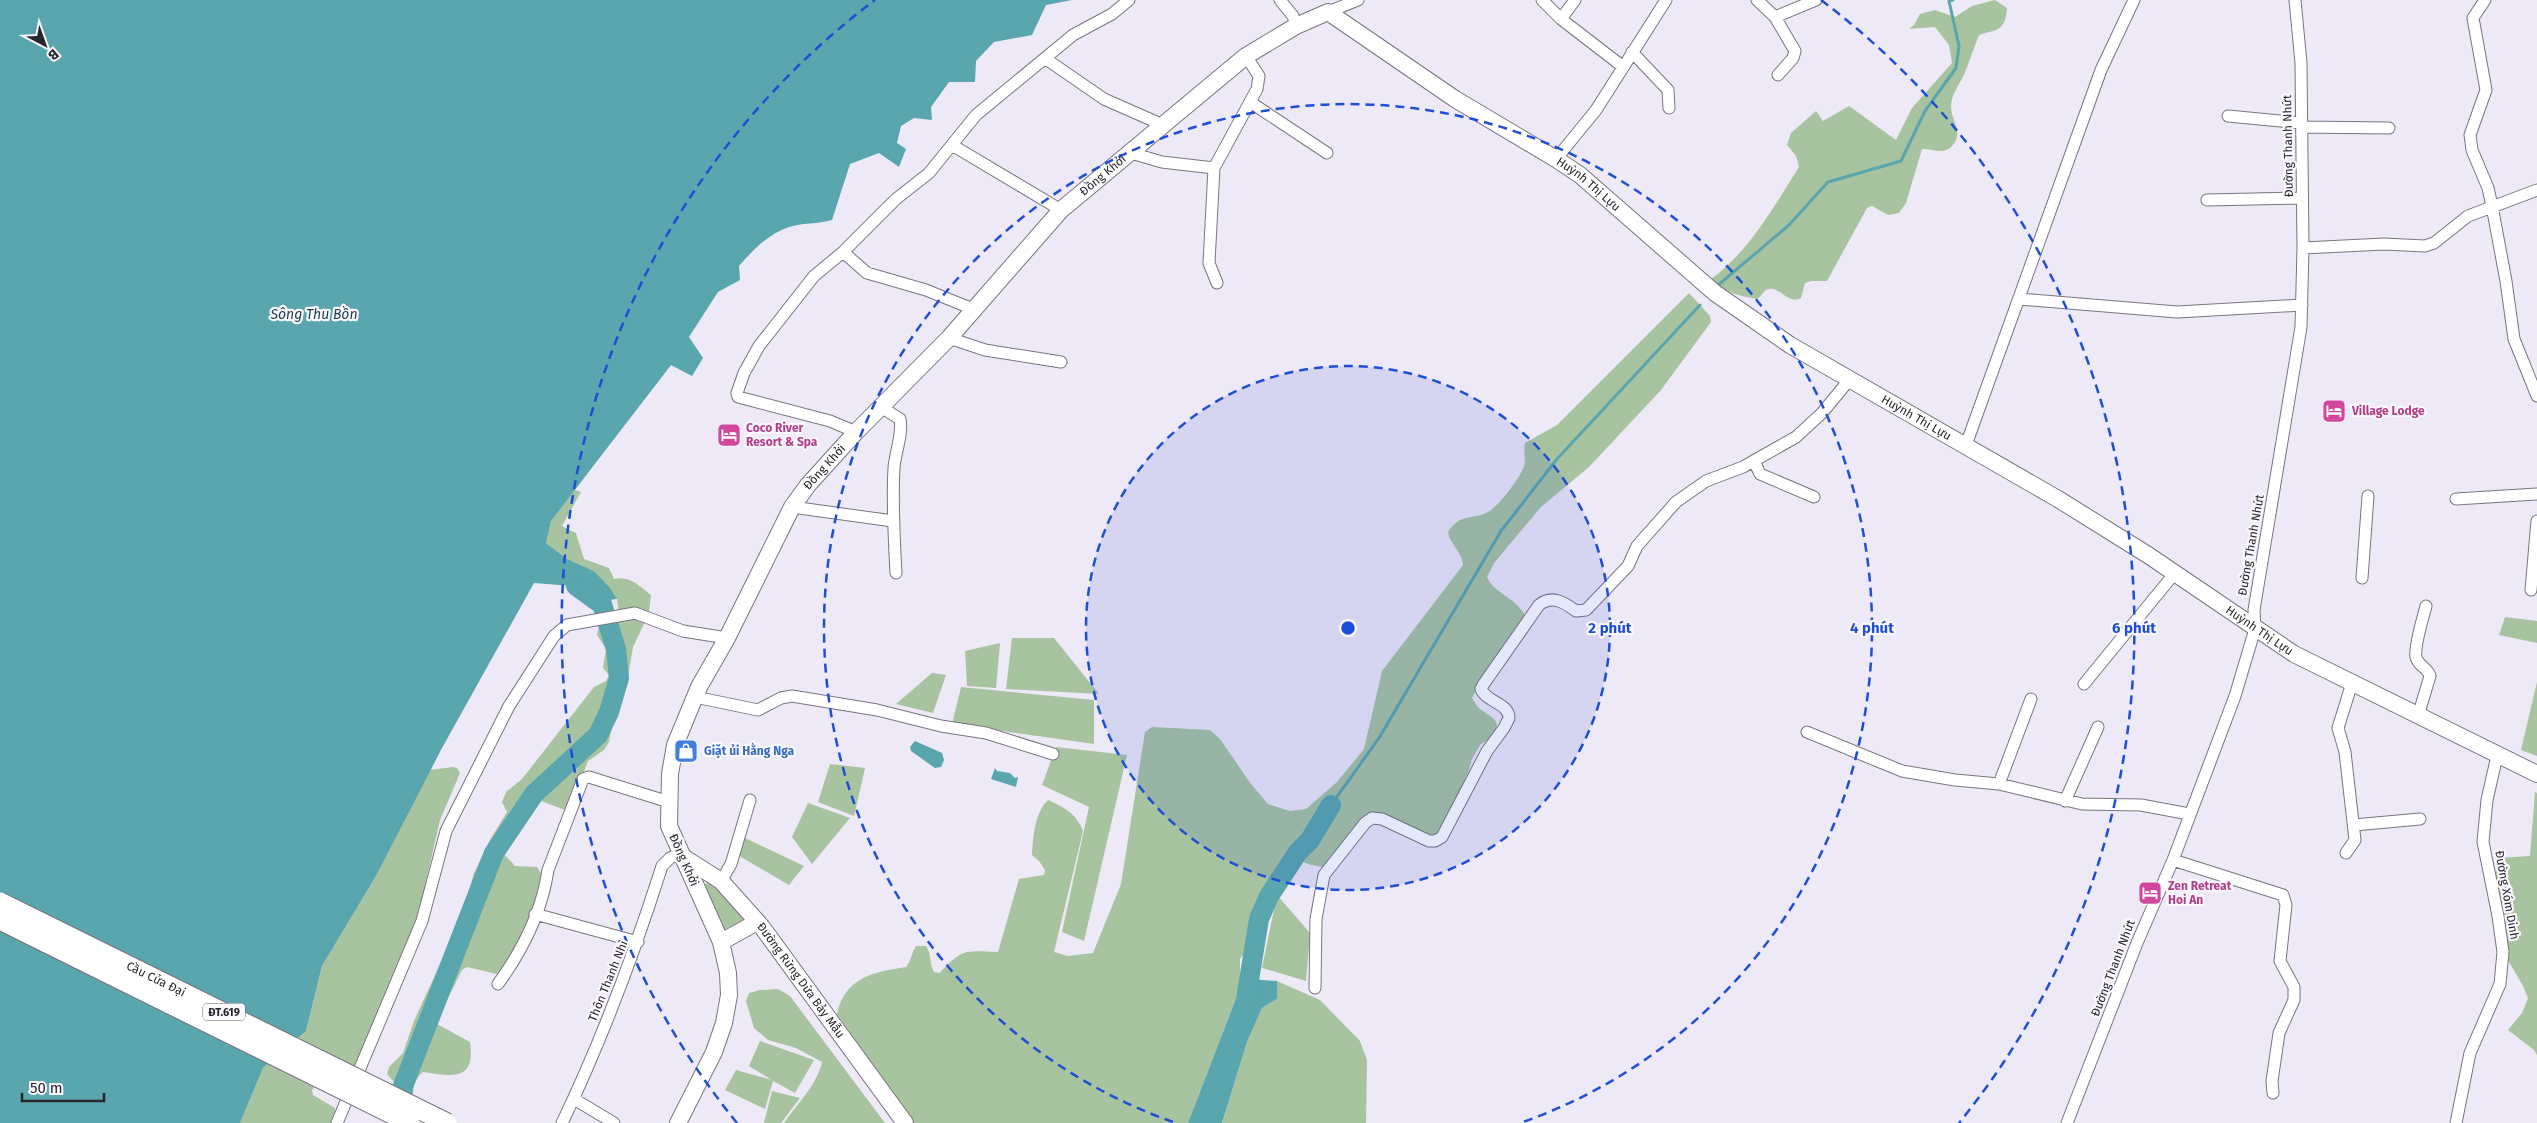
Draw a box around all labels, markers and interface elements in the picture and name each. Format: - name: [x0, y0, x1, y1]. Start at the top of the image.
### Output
- north arrow: [20, 20, 70, 70]
- text: B: [44, 45, 62, 64]
- street label: Đường Thanh Nhứt: [2280, 94, 2296, 197]
- street label: Đồng Khởi: [1077, 152, 1129, 198]
- street label: Huỳnh Thị Lựu: [1554, 154, 1623, 214]
- water label: Sông Thu Bồn: [269, 305, 358, 323]
- street label: Huỳnh Thị Lựu: [1879, 392, 1954, 443]
- hotel icon: Village Lodge: [2321, 398, 2347, 424]
- place label: Village Lodge: [2351, 404, 2425, 418]
- place label: Coco River Resort & Spa: [746, 421, 818, 449]
- hotel icon: Coco River Resort & Spa: [716, 422, 742, 448]
- street label: Đồng Khởi: [800, 442, 848, 492]
- street label: Đường Thanh Nhứt: [2235, 493, 2267, 597]
- street label: Huỳnh Thị Lựu: [2223, 603, 2296, 658]
- centre of rings: [1339, 619, 1357, 637]
- text: 2 phút: [1588, 619, 1632, 637]
- text: 4 phút: [1850, 619, 1894, 637]
- text: 6 phút: [2112, 619, 2156, 637]
- shop icon: Giặt ủi Hằng Nga: [673, 738, 699, 764]
- place label: Giặt ủi Hằng Nga: [704, 742, 795, 758]
- street label: Đồng Khởi: [666, 831, 703, 888]
- street label: Đường Xóm Dinh: [2492, 849, 2522, 941]
- place label: Zen Retreat Hoi An: [2168, 879, 2232, 907]
- hotel icon: Zen Retreat Hoi An: [2137, 880, 2163, 906]
- street label: Đường Thanh Nhứt: [2088, 917, 2138, 1018]
- street label: Đường Rừng Dừa Bảy Mẫu: [754, 919, 848, 1041]
- street label: Thôn Thanh Nhì: [585, 938, 631, 1024]
- street label: Cầu Cửa Đại: [124, 959, 188, 1000]
- road number: ĐT.619: [203, 1004, 245, 1020]
- scale bar: [22, 1070, 105, 1102]
- text: 50 m: [30, 1079, 63, 1097]

